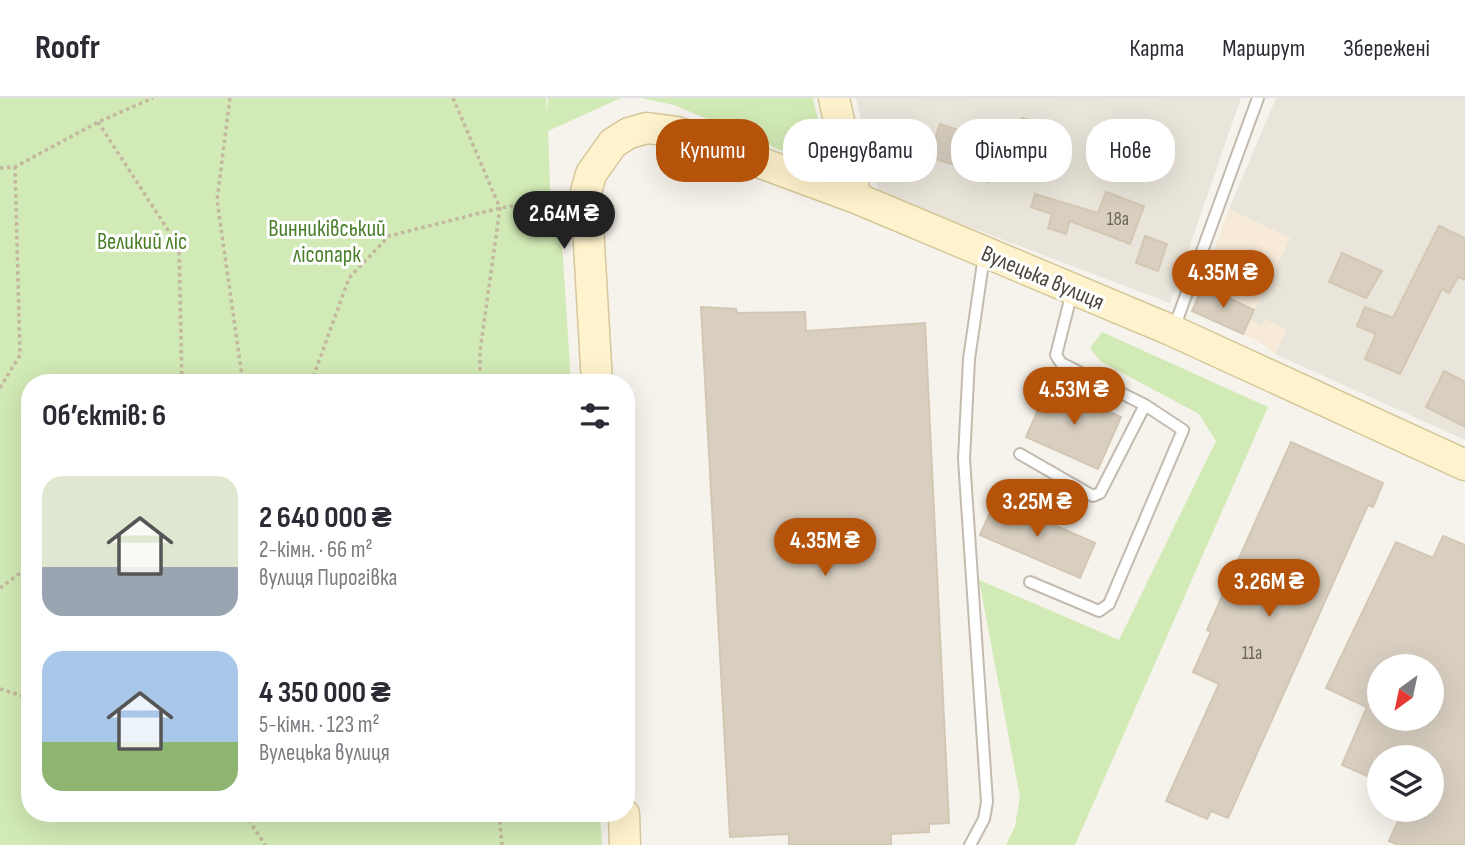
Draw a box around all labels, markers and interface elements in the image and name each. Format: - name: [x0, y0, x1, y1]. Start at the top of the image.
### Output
- text: Roofr: [35, 28, 100, 68]
- text: Карта: [1130, 34, 1184, 63]
- text: Маршрут: [1222, 34, 1305, 63]
- text: Збережені: [1343, 34, 1430, 63]
- chip: Купити: [656, 119, 769, 182]
- chip: Орендувати: [783, 119, 937, 182]
- chip: Фільтри: [951, 119, 1072, 182]
- chip: Нове: [1086, 119, 1175, 182]
- pin: 2.64M ₴: [499, 192, 629, 251]
- text: 2.64M ₴: [529, 200, 599, 228]
- house number: 18а: [1107, 208, 1129, 231]
- park label: Винниківський лісопарк: [268, 215, 386, 269]
- park label: Великий ліс: [97, 228, 187, 256]
- street label: Вулецька вулиця: [977, 239, 1108, 316]
- pin: 4.35M ₴: [1158, 250, 1288, 310]
- text: 4.35M ₴: [1188, 259, 1258, 287]
- pin: 4.53M ₴: [1009, 368, 1139, 427]
- text: 4.53M ₴: [1039, 376, 1109, 404]
- icon: filters: [576, 397, 614, 435]
- text: Об’єктів: 6: [42, 398, 166, 434]
- pin: 3.25M ₴: [972, 480, 1102, 539]
- text: 3.25M ₴: [1002, 488, 1072, 516]
- text: 2 640 000 ₴: [259, 500, 392, 536]
- icon: home: [98, 504, 182, 588]
- pin: 4.35M ₴: [760, 518, 890, 578]
- text: 4.35M ₴: [790, 527, 860, 555]
- text: 2-кімн. · 66 m²: [259, 536, 373, 564]
- pin: 3.26M ₴: [1204, 560, 1334, 619]
- text: вулиця Пирогівка: [259, 564, 397, 592]
- text: 3.26M ₴: [1234, 568, 1304, 596]
- house number: 11а: [1242, 642, 1262, 665]
- north arrow: [1367, 654, 1444, 732]
- map controls: [1367, 654, 1444, 822]
- text: 4 350 000 ₴: [259, 675, 391, 711]
- icon: home: [98, 679, 182, 763]
- text: 5-кімн. · 123 m²: [259, 711, 380, 739]
- text: Вулецька вулиця: [259, 739, 390, 767]
- button: layers: [1367, 745, 1444, 822]

